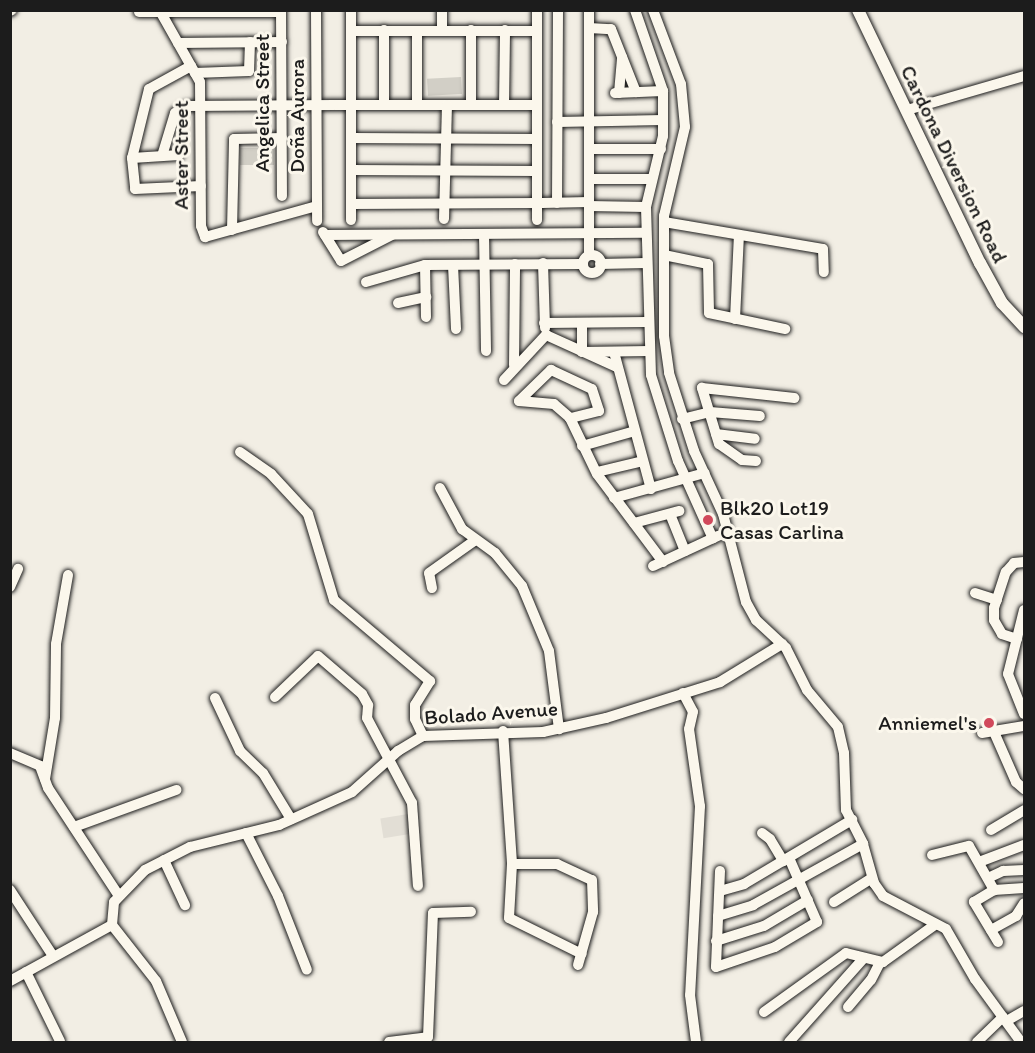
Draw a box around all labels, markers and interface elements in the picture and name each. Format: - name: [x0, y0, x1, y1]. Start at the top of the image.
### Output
- street label: Angelica Street: [249, 34, 275, 172]
- street label: Doña Aurora: [284, 59, 310, 173]
- street label: Cardona Diversion Road: [895, 61, 1013, 267]
- street label: Aster Street: [168, 100, 194, 210]
- place label: Blk20 Lot19 Casas Carlina: [720, 495, 845, 545]
- marker: Blk20 Lot19 Casas Carlina: [701, 513, 715, 527]
- street label: Bolado Avenue: [424, 696, 558, 730]
- place label: Anniemel's: [878, 710, 977, 736]
- marker: Anniemel's: [982, 716, 996, 730]

